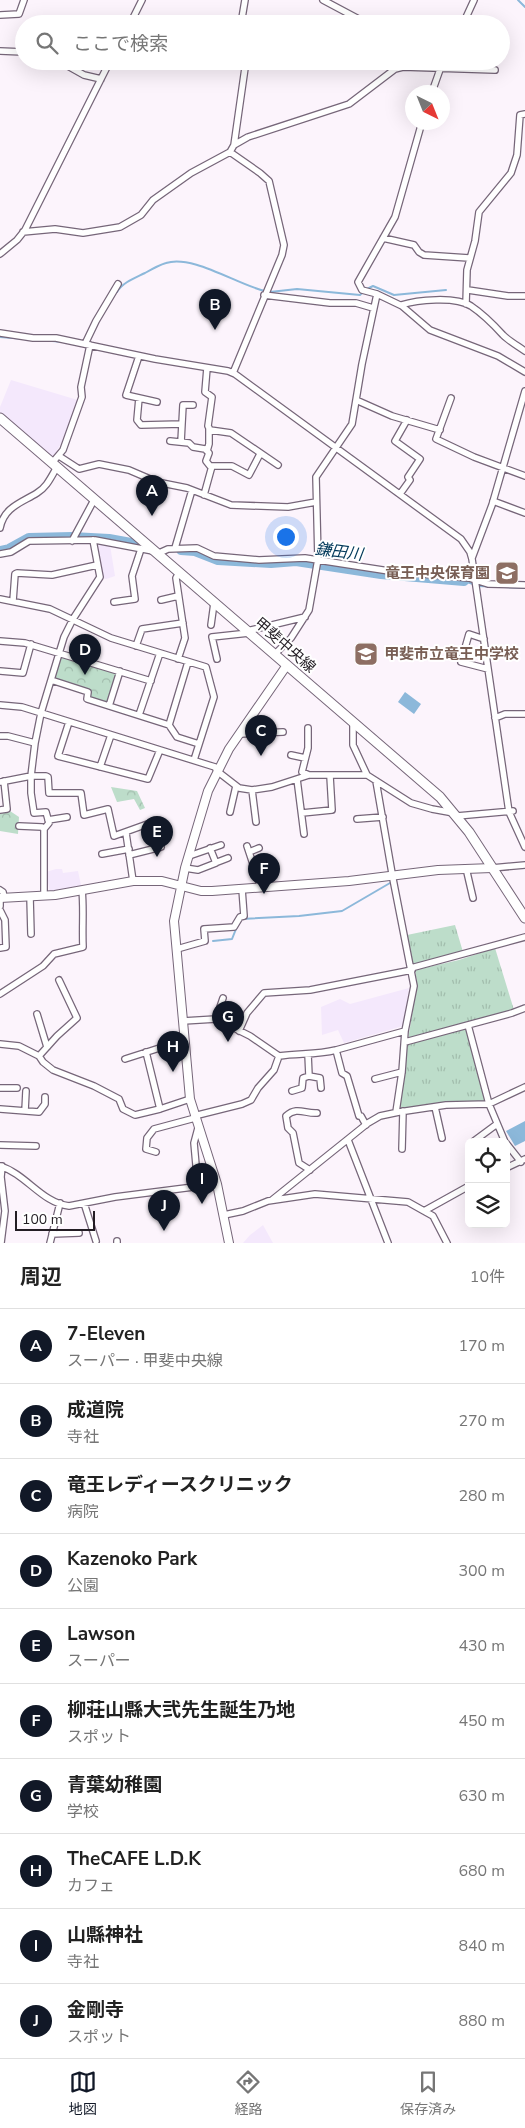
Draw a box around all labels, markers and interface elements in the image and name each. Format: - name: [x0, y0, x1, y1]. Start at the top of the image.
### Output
- search box: [15, 15, 510, 70]
- icon: search: [33, 29, 61, 57]
- text: ここで検索: [73, 31, 168, 57]
- north arrow: [405, 85, 450, 130]
- pin: B: [199, 289, 231, 330]
- pin: A: [136, 475, 168, 516]
- your location: [273, 524, 299, 550]
- water label: 鎌田川: [314, 538, 366, 566]
- school or university icon: 竜王中央保育園: [494, 560, 520, 586]
- place label: 竜王中央保育園: [385, 563, 490, 583]
- street label: 甲斐中央線: [250, 613, 320, 677]
- pin: D: [69, 634, 101, 675]
- school or university icon: 甲斐市立竜王中学校: [353, 641, 379, 667]
- place label: 甲斐市立竜王中学校: [384, 644, 519, 664]
- pin: C: [245, 715, 277, 756]
- pin: E: [141, 816, 173, 857]
- pin: F: [248, 853, 280, 894]
- pin: G: [212, 1001, 244, 1042]
- pin: H: [157, 1031, 189, 1072]
- map controls: [465, 1138, 510, 1228]
- button: locate: [465, 1138, 510, 1183]
- pin: I: [186, 1163, 218, 1204]
- button: layers: [465, 1183, 510, 1228]
- pin: J: [148, 1190, 180, 1231]
- scale bar: [15, 1208, 95, 1231]
- text: 100 m: [22, 1210, 63, 1229]
- text: 周辺: [20, 1263, 62, 1291]
- text: 10件: [470, 1266, 505, 1288]
- text: 7-Eleven: [67, 1321, 145, 1347]
- text: A: [30, 1335, 42, 1357]
- text: 170 m: [458, 1335, 505, 1357]
- text: スーパー · 甲斐中央線: [67, 1350, 223, 1372]
- text: 成道院: [67, 1397, 124, 1423]
- text: B: [30, 1410, 42, 1432]
- text: 270 m: [458, 1410, 505, 1432]
- text: 寺社: [67, 1426, 99, 1448]
- text: 竜王レディースクリニック: [67, 1472, 293, 1498]
- text: C: [31, 1485, 41, 1507]
- text: 280 m: [458, 1485, 505, 1507]
- text: 病院: [67, 1501, 99, 1523]
- text: Kazenoko Park: [67, 1546, 197, 1572]
- text: D: [30, 1560, 42, 1582]
- text: 300 m: [458, 1560, 505, 1582]
- text: 公園: [67, 1575, 99, 1597]
- text: Lawson: [67, 1621, 135, 1647]
- text: E: [31, 1635, 41, 1657]
- text: 430 m: [458, 1635, 505, 1657]
- text: スーパー: [67, 1650, 131, 1672]
- text: 柳荘山縣大弐先生誕生乃地: [67, 1697, 295, 1723]
- text: F: [32, 1710, 41, 1732]
- text: 450 m: [458, 1710, 505, 1732]
- text: スポット: [67, 1726, 131, 1748]
- text: 青葉幼稚園: [67, 1772, 162, 1798]
- text: G: [30, 1785, 42, 1807]
- text: 630 m: [458, 1785, 505, 1807]
- text: 学校: [67, 1801, 99, 1823]
- text: TheCAFE L.D.K: [67, 1846, 201, 1872]
- text: H: [30, 1860, 42, 1882]
- text: 680 m: [458, 1860, 505, 1882]
- text: カフェ: [67, 1875, 115, 1897]
- text: 山縣神社: [67, 1922, 143, 1948]
- text: I: [34, 1935, 38, 1957]
- text: 840 m: [458, 1935, 505, 1957]
- text: 寺社: [67, 1951, 99, 1973]
- text: 金剛寺: [67, 1997, 124, 2023]
- text: J: [33, 2010, 39, 2032]
- text: 880 m: [458, 2010, 505, 2032]
- text: スポット: [67, 2026, 131, 2048]
- tab: 地図: [69, 2068, 97, 2119]
- tab: 経路: [234, 2068, 262, 2119]
- tab: 保存済み: [400, 2068, 456, 2119]

